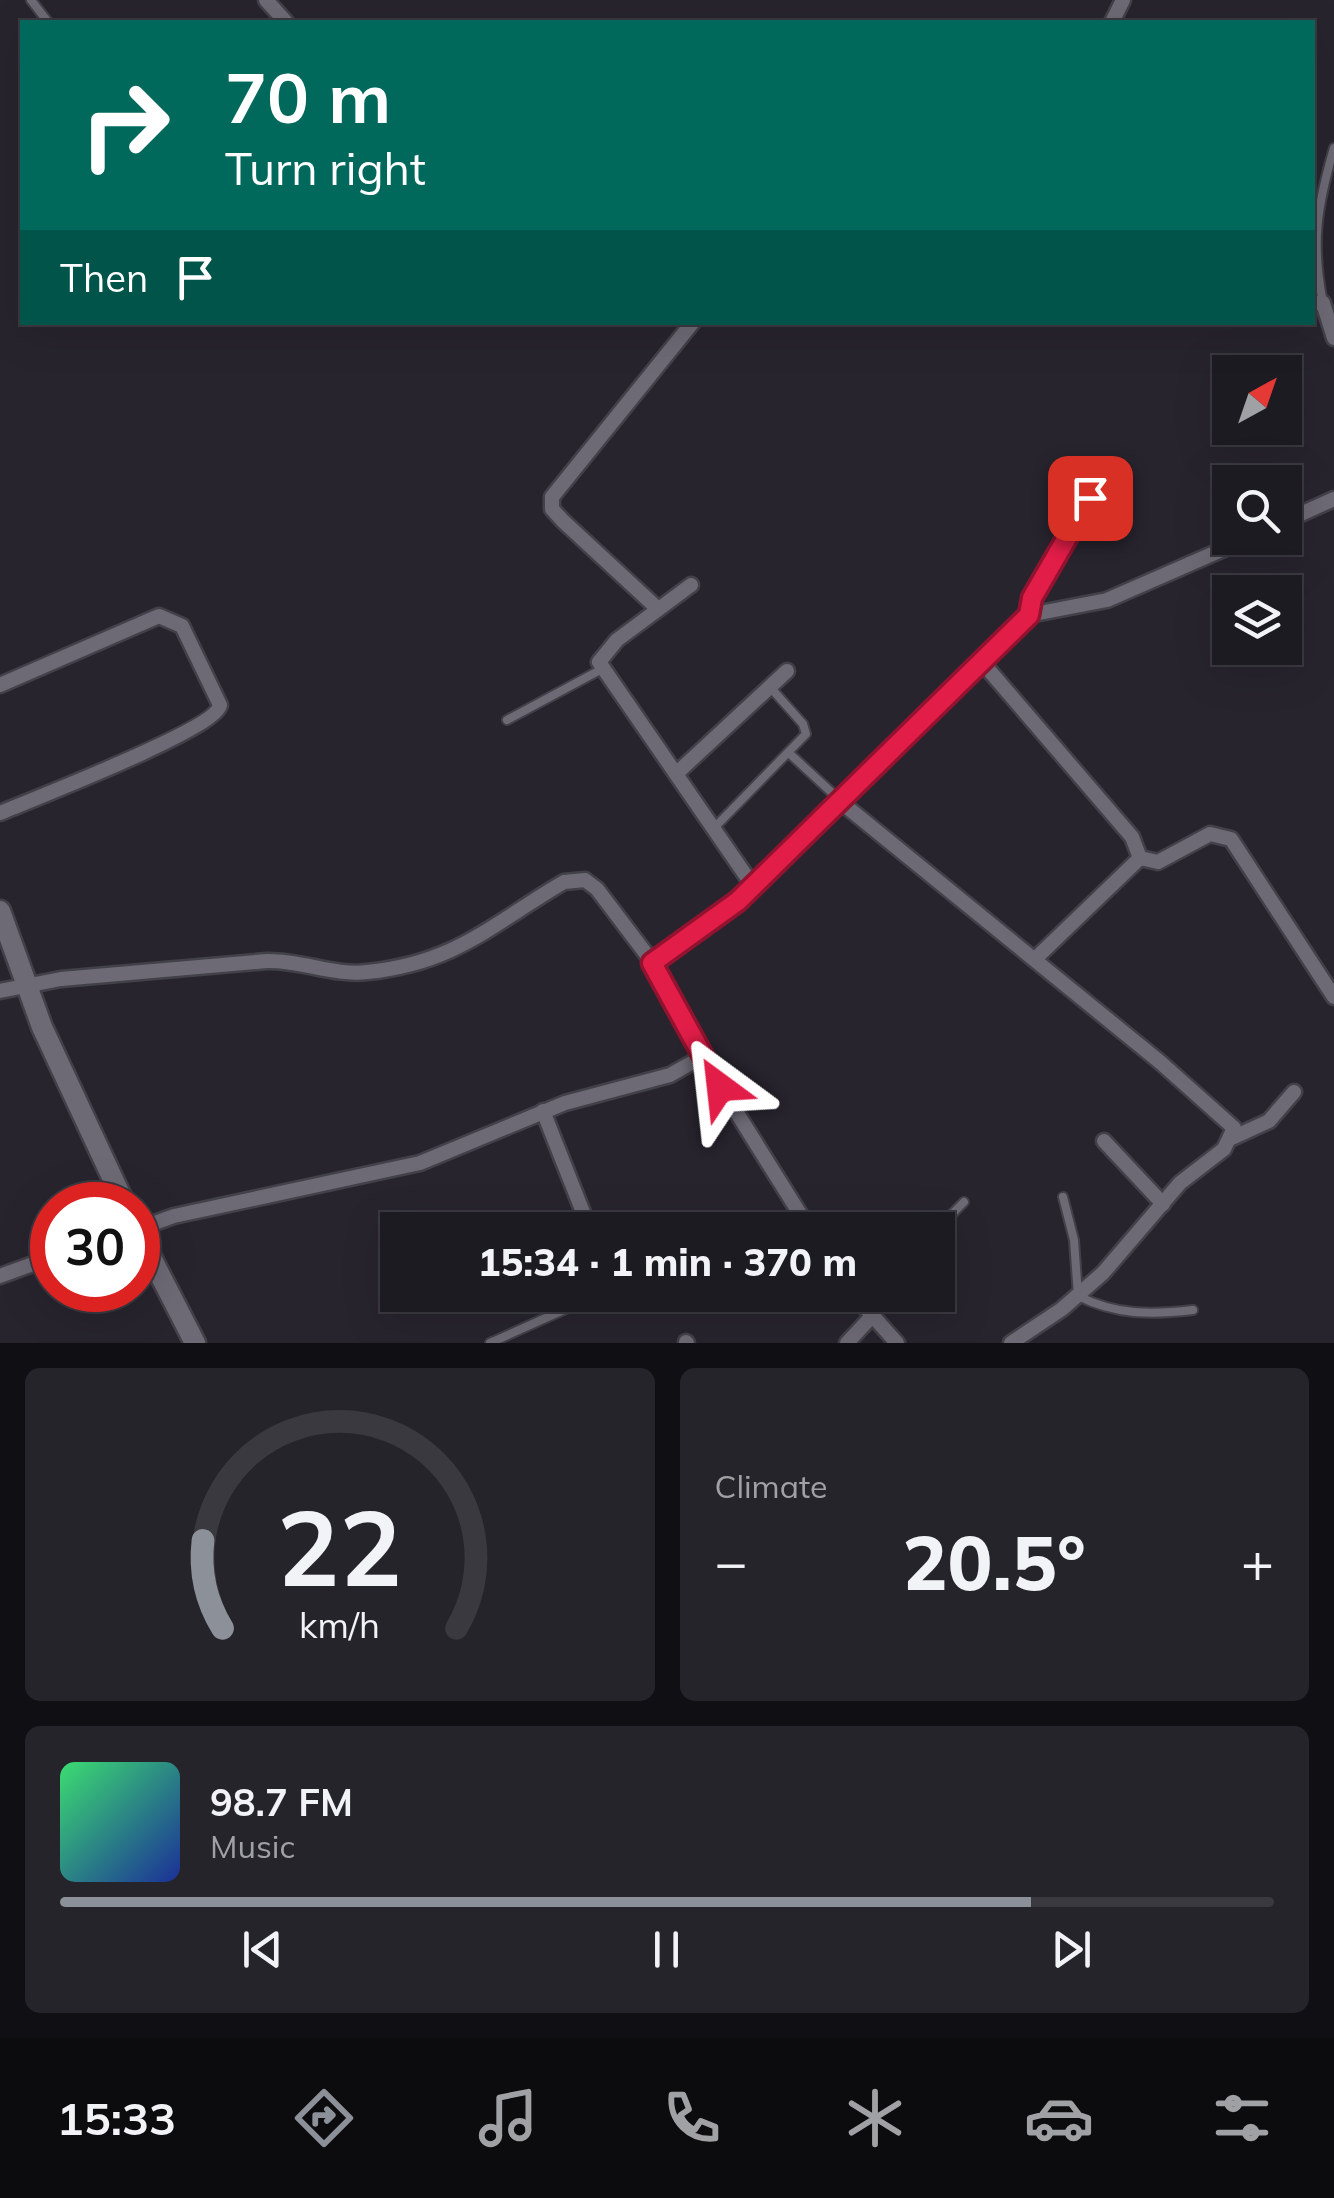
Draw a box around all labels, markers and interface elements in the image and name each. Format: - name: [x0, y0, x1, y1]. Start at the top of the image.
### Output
- text: 70 m: [225, 53, 391, 141]
- icon: right: [60, 60, 190, 190]
- text: Turn right: [225, 140, 426, 196]
- icon: arrive: [168, 250, 223, 305]
- text: Then: [60, 254, 148, 302]
- north arrow: [1212, 355, 1302, 445]
- map controls: [1212, 355, 1302, 665]
- pin: [1048, 456, 1133, 541]
- button: search: [1212, 465, 1302, 555]
- icon: arrive: [1063, 471, 1118, 526]
- button: layers: [1212, 575, 1302, 665]
- position arrow: [668, 1035, 772, 1139]
- speed limit sign: 30: [30, 1182, 160, 1312]
- text: 15:34 · 1 min · 370 m: [478, 1238, 857, 1286]
- text: Climate: [715, 1466, 827, 1506]
- text: 22: [277, 1481, 402, 1612]
- text: 20.5°: [903, 1515, 1086, 1609]
- text: −: [715, 1527, 748, 1596]
- text: +: [1241, 1527, 1274, 1596]
- text: km/h: [299, 1602, 380, 1647]
- text: 98.7 FM: [210, 1778, 353, 1826]
- text: Music: [210, 1826, 295, 1866]
- icon: previous: [235, 1922, 290, 1977]
- icon: pause: [639, 1922, 694, 1977]
- icon: next: [1044, 1922, 1099, 1977]
- icon: directions: [289, 2083, 359, 2153]
- icon: music: [473, 2083, 543, 2153]
- icon: phone: [657, 2083, 727, 2153]
- icon: climate: [840, 2083, 910, 2153]
- icon: car: [1024, 2083, 1094, 2153]
- icon: filters: [1207, 2083, 1277, 2153]
- text: 15:33: [57, 2090, 176, 2146]

